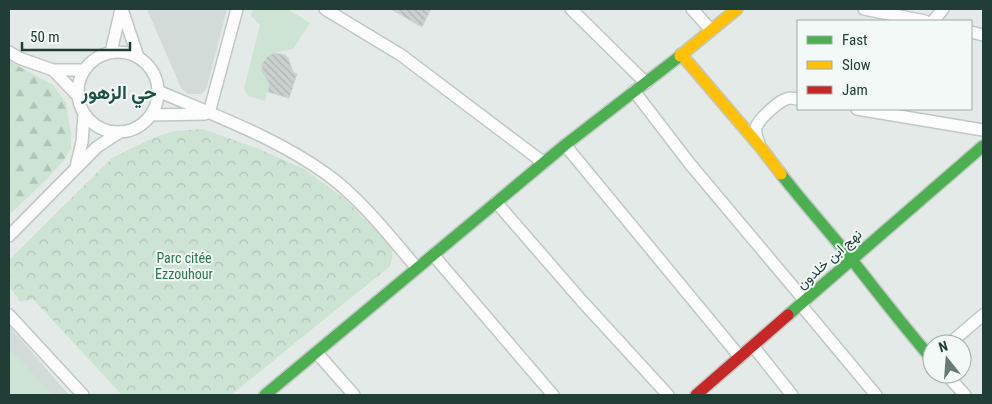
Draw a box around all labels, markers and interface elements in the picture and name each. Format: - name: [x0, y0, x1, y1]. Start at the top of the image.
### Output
- scale bar: [22, 20, 130, 52]
- legend: [797, 20, 972, 110]
- text: 50 m: [30, 28, 60, 46]
- text: Fast: [842, 31, 867, 49]
- text: Slow: [842, 56, 871, 74]
- district label: حي الزهور: [80, 81, 157, 109]
- text: Jam: [842, 81, 868, 99]
- street label: نهج ابن خلدون: [793, 226, 867, 294]
- park label: Parc citée Ezzouhour: [155, 250, 213, 282]
- north arrow: [922, 334, 972, 384]
- text: N: [937, 338, 950, 355]

